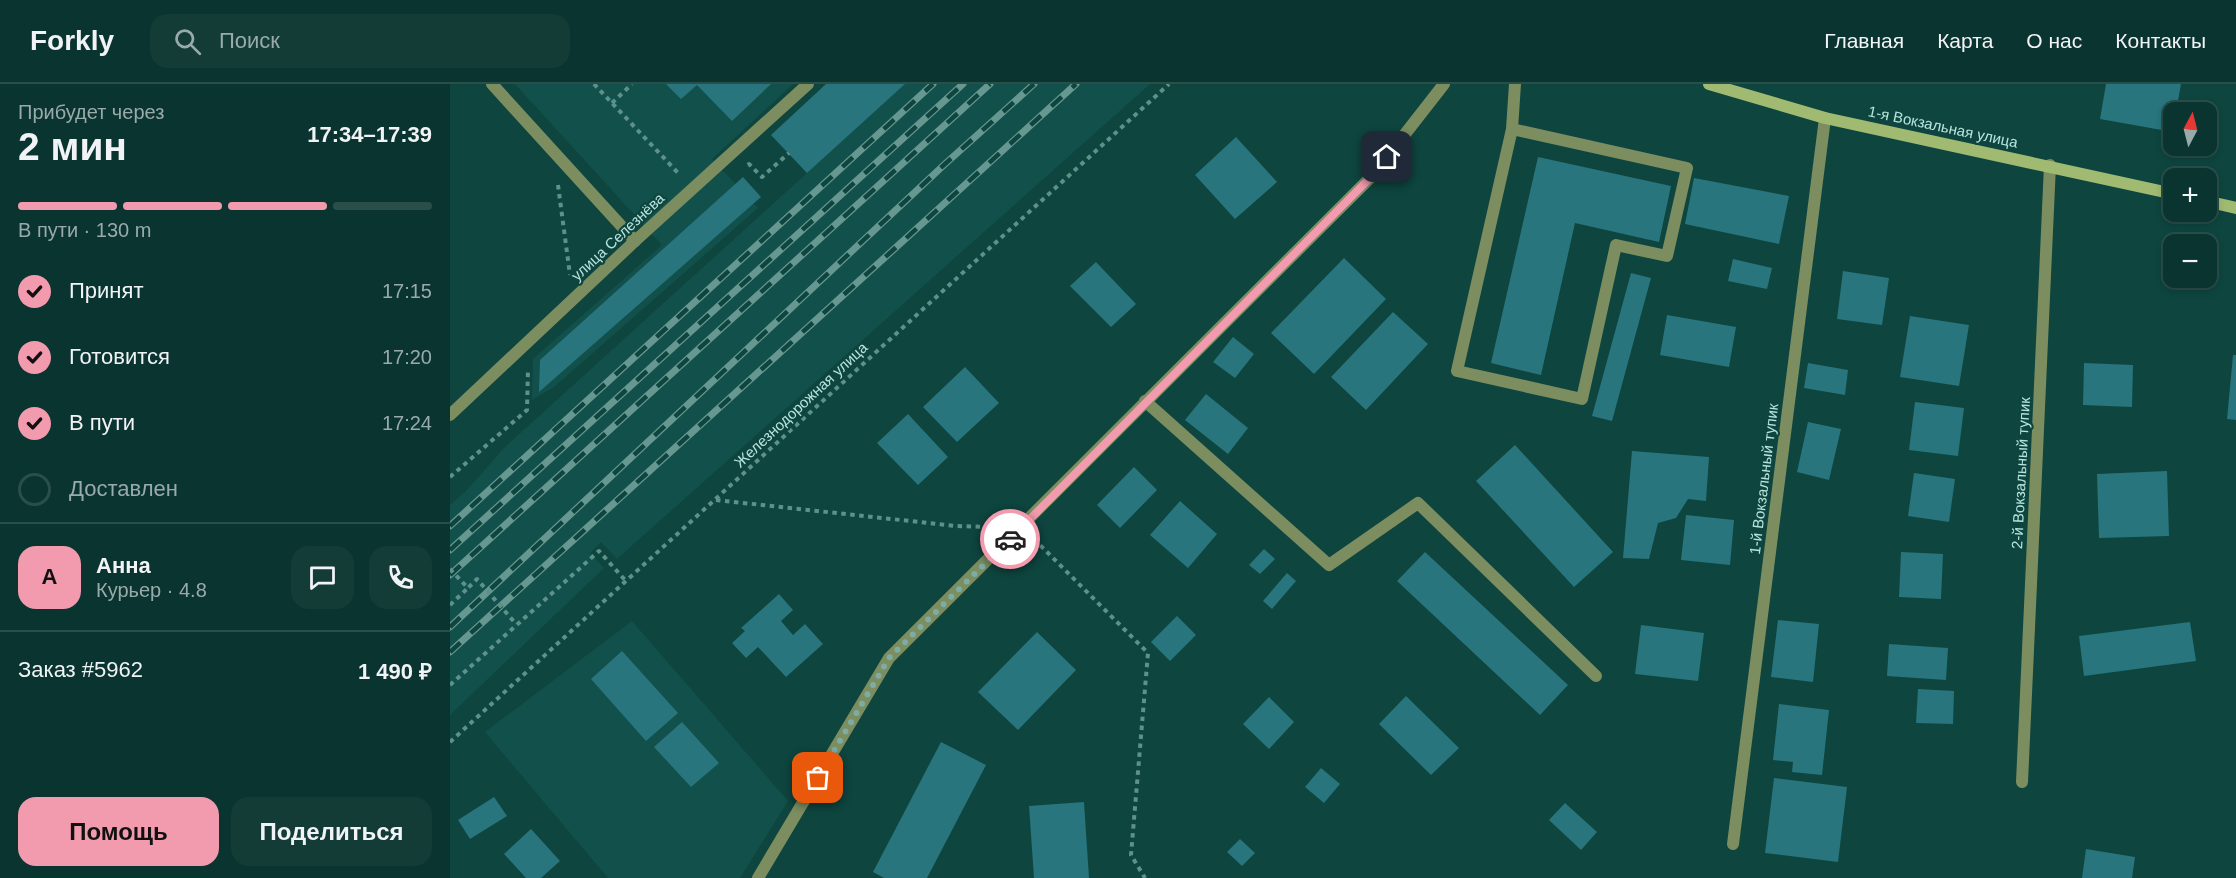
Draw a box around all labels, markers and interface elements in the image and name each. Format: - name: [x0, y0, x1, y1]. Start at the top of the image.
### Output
- search box: [150, 14, 570, 68]
- text: Forkly: [30, 25, 114, 56]
- icon: search: [171, 25, 204, 58]
- text: Поиск: [219, 28, 280, 53]
- text: Главная: [1824, 29, 1904, 52]
- text: Карта: [1937, 29, 1993, 52]
- text: О нас: [2026, 29, 2082, 52]
- text: Контакты: [2115, 29, 2206, 52]
- text: Прибудет через: [18, 101, 164, 123]
- street label: 1-я Вокзальная улица: [1867, 102, 2020, 151]
- north arrow: [2163, 102, 2217, 156]
- map controls: [2163, 102, 2217, 288]
- text: 17:34–17:39: [307, 122, 432, 147]
- text: 2 мин: [18, 125, 127, 168]
- pin: [1361, 131, 1412, 182]
- icon: home: [1370, 140, 1403, 173]
- button: +: [2163, 168, 2217, 222]
- street label: улица Селезнёва: [568, 189, 668, 284]
- text: В пути · 130 m: [18, 219, 151, 241]
- button: −: [2163, 234, 2217, 288]
- icon: check: [18, 275, 51, 308]
- text: Принят: [69, 278, 143, 303]
- text: 17:15: [382, 280, 432, 302]
- street label: Железнодорожная улица: [731, 338, 871, 471]
- icon: check: [18, 341, 51, 374]
- text: Готовится: [69, 344, 170, 369]
- text: 17:20: [382, 346, 432, 368]
- street label: 2-й Вокзальный тупик: [2008, 396, 2033, 549]
- street label: 1-й Вокзальный тупик: [1746, 402, 1781, 555]
- icon: check: [18, 407, 51, 440]
- text: В пути: [69, 410, 135, 435]
- text: 17:24: [382, 412, 432, 434]
- text: Доставлен: [69, 476, 178, 501]
- courier: [980, 509, 1040, 569]
- icon: car: [994, 523, 1027, 556]
- button: chat: [291, 546, 354, 609]
- button: phone: [369, 546, 432, 609]
- text: Анна: [96, 553, 151, 578]
- text: А: [42, 564, 57, 589]
- text: Курьер · 4.8: [96, 579, 207, 601]
- text: Заказ #5962: [18, 657, 143, 682]
- text: 1 490 ₽: [358, 659, 432, 684]
- pin: [792, 752, 843, 803]
- icon: bag: [801, 761, 834, 794]
- button: Помощь: [18, 797, 219, 866]
- button: Поделиться: [231, 797, 432, 866]

